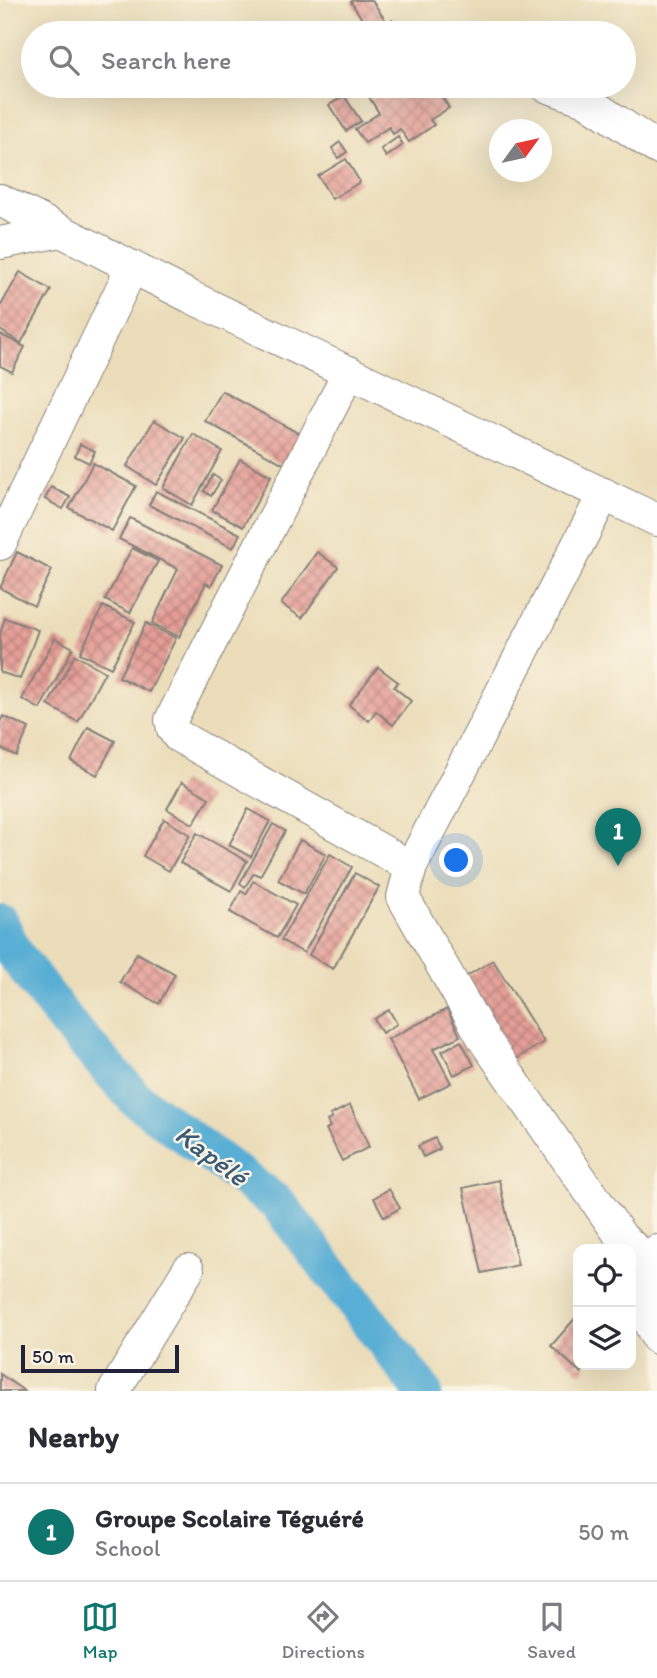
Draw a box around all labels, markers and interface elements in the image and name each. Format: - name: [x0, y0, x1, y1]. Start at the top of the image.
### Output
- search box: [21, 21, 636, 98]
- icon: search: [45, 41, 83, 79]
- text: Search here: [101, 44, 231, 76]
- north arrow: [489, 119, 552, 182]
- pin: 1: [595, 808, 641, 866]
- your location: [439, 843, 473, 877]
- water label: Kapélé: [169, 1117, 256, 1194]
- map controls: [573, 1244, 636, 1370]
- button: locate: [573, 1244, 636, 1307]
- button: layers: [573, 1307, 636, 1370]
- scale bar: [21, 1342, 178, 1374]
- text: 50 m: [32, 1345, 74, 1368]
- text: Nearby: [28, 1418, 119, 1455]
- text: Groupe Scolaire Téguéré: [95, 1502, 364, 1534]
- text: 1: [46, 1518, 56, 1546]
- text: 50 m: [578, 1518, 629, 1546]
- text: School: [95, 1534, 160, 1562]
- tab: Map: [81, 1598, 119, 1663]
- tab: Directions: [281, 1598, 365, 1663]
- tab: Saved: [527, 1598, 576, 1663]

